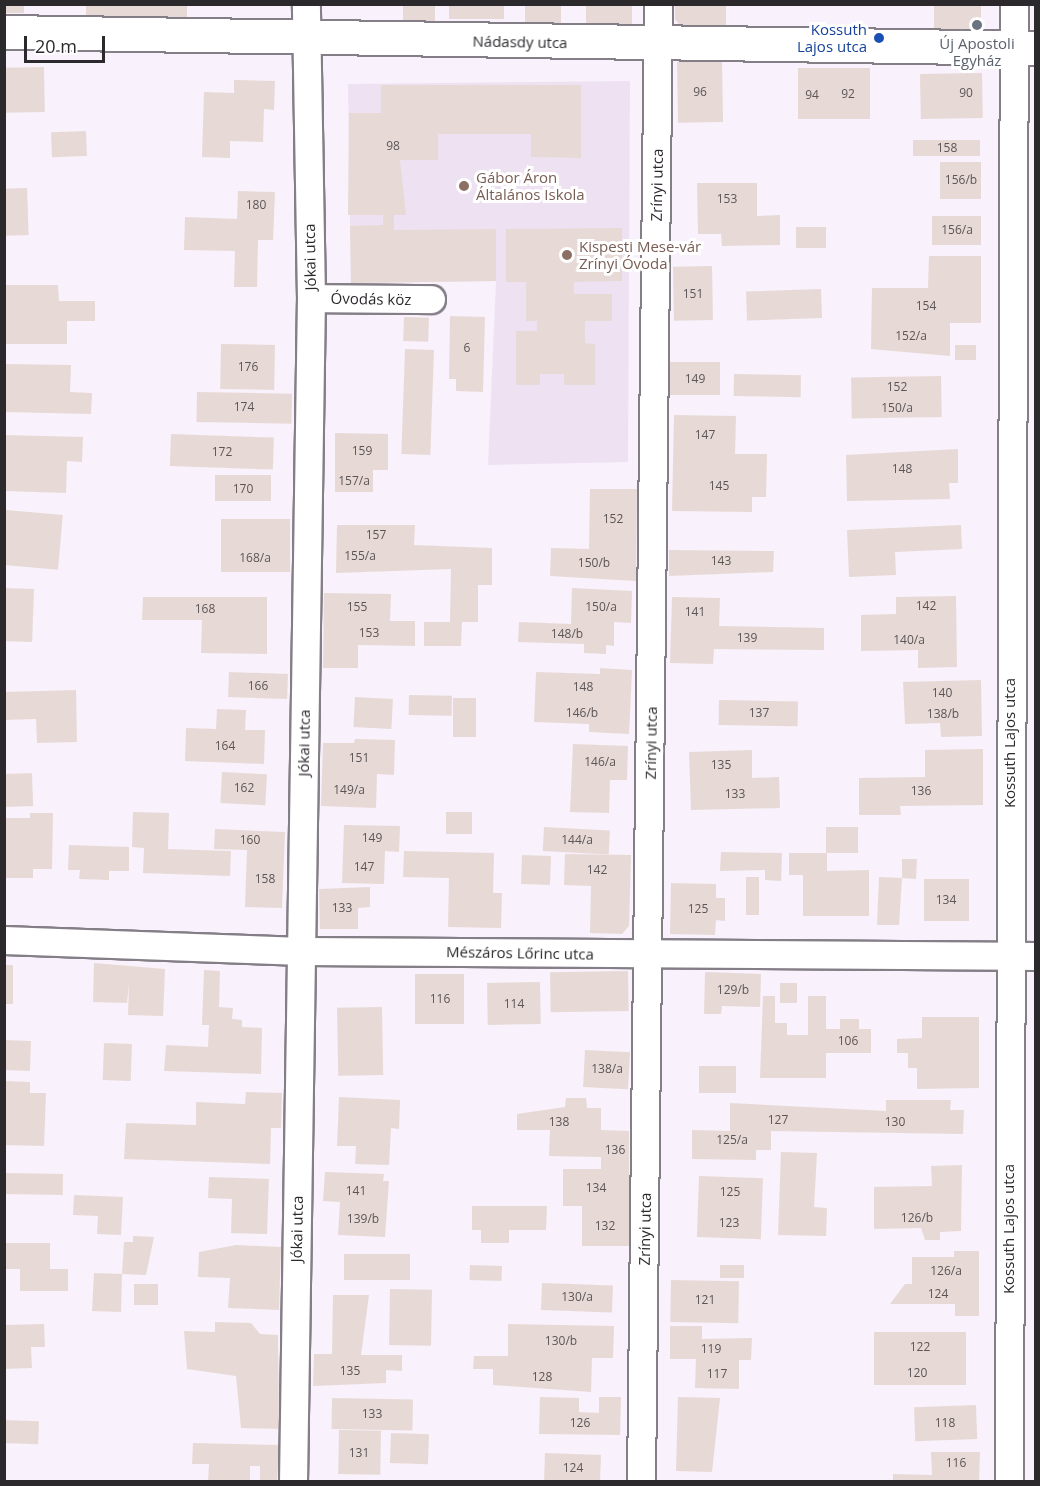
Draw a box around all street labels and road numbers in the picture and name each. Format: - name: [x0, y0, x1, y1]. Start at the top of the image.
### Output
- street label: Nádasdy utca: [472, 32, 568, 52]
- street label: Zrínyi utca: [647, 148, 667, 222]
- street label: Jókai utca: [300, 223, 320, 291]
- street label: Óvodás köz: [331, 289, 411, 309]
- street label: Kossuth Lajos utca: [1001, 678, 1019, 808]
- street label: Zrínyi utca: [641, 706, 661, 780]
- street label: Jókai utca: [294, 709, 314, 777]
- street label: Mészáros Lőrinc utca: [446, 943, 594, 963]
- street label: Kossuth Lajos utca: [1000, 1164, 1018, 1294]
- street label: Zrínyi utca: [635, 1192, 655, 1266]
- street label: Jókai utca: [287, 1195, 307, 1263]

